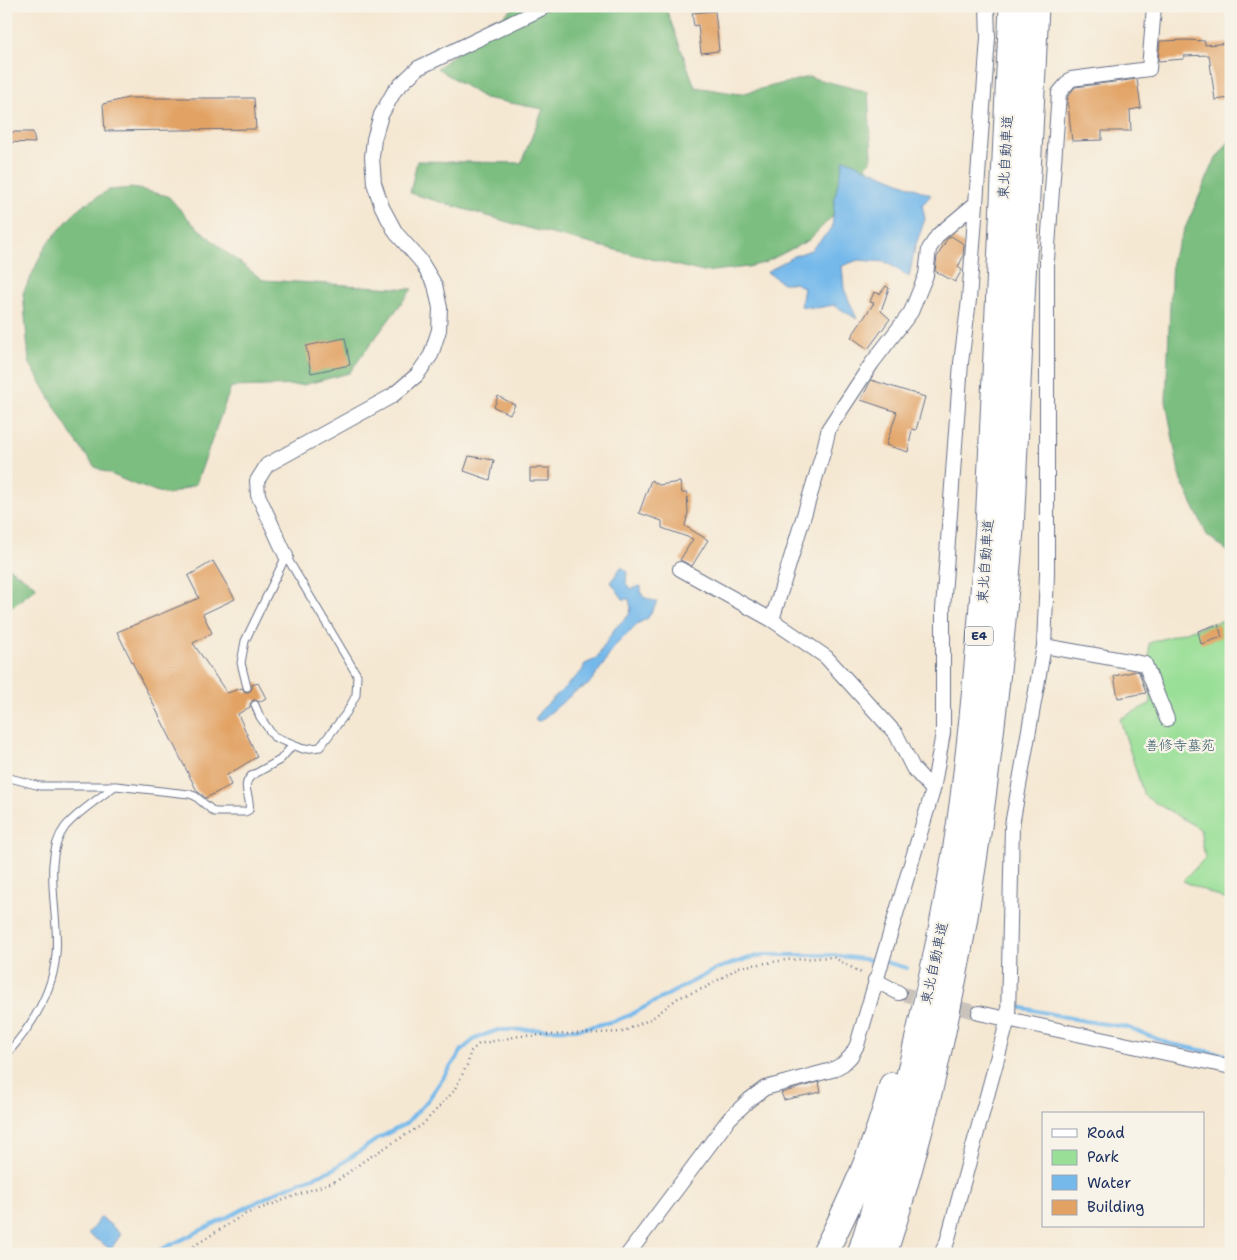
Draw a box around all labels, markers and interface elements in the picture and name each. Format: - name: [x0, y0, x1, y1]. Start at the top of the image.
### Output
- street label: 東北自動車道: [994, 115, 1016, 199]
- street label: 東北自動車道: [973, 518, 997, 604]
- road number: E4: [965, 626, 993, 646]
- park label: 善修寺墓苑: [1145, 736, 1215, 754]
- street label: 東北自動車道: [916, 920, 952, 1006]
- legend: [1042, 1112, 1204, 1228]
- text: Road: [1087, 1123, 1125, 1143]
- text: Park: [1087, 1147, 1119, 1167]
- text: Water: [1087, 1173, 1131, 1193]
- text: Building: [1087, 1197, 1144, 1217]

